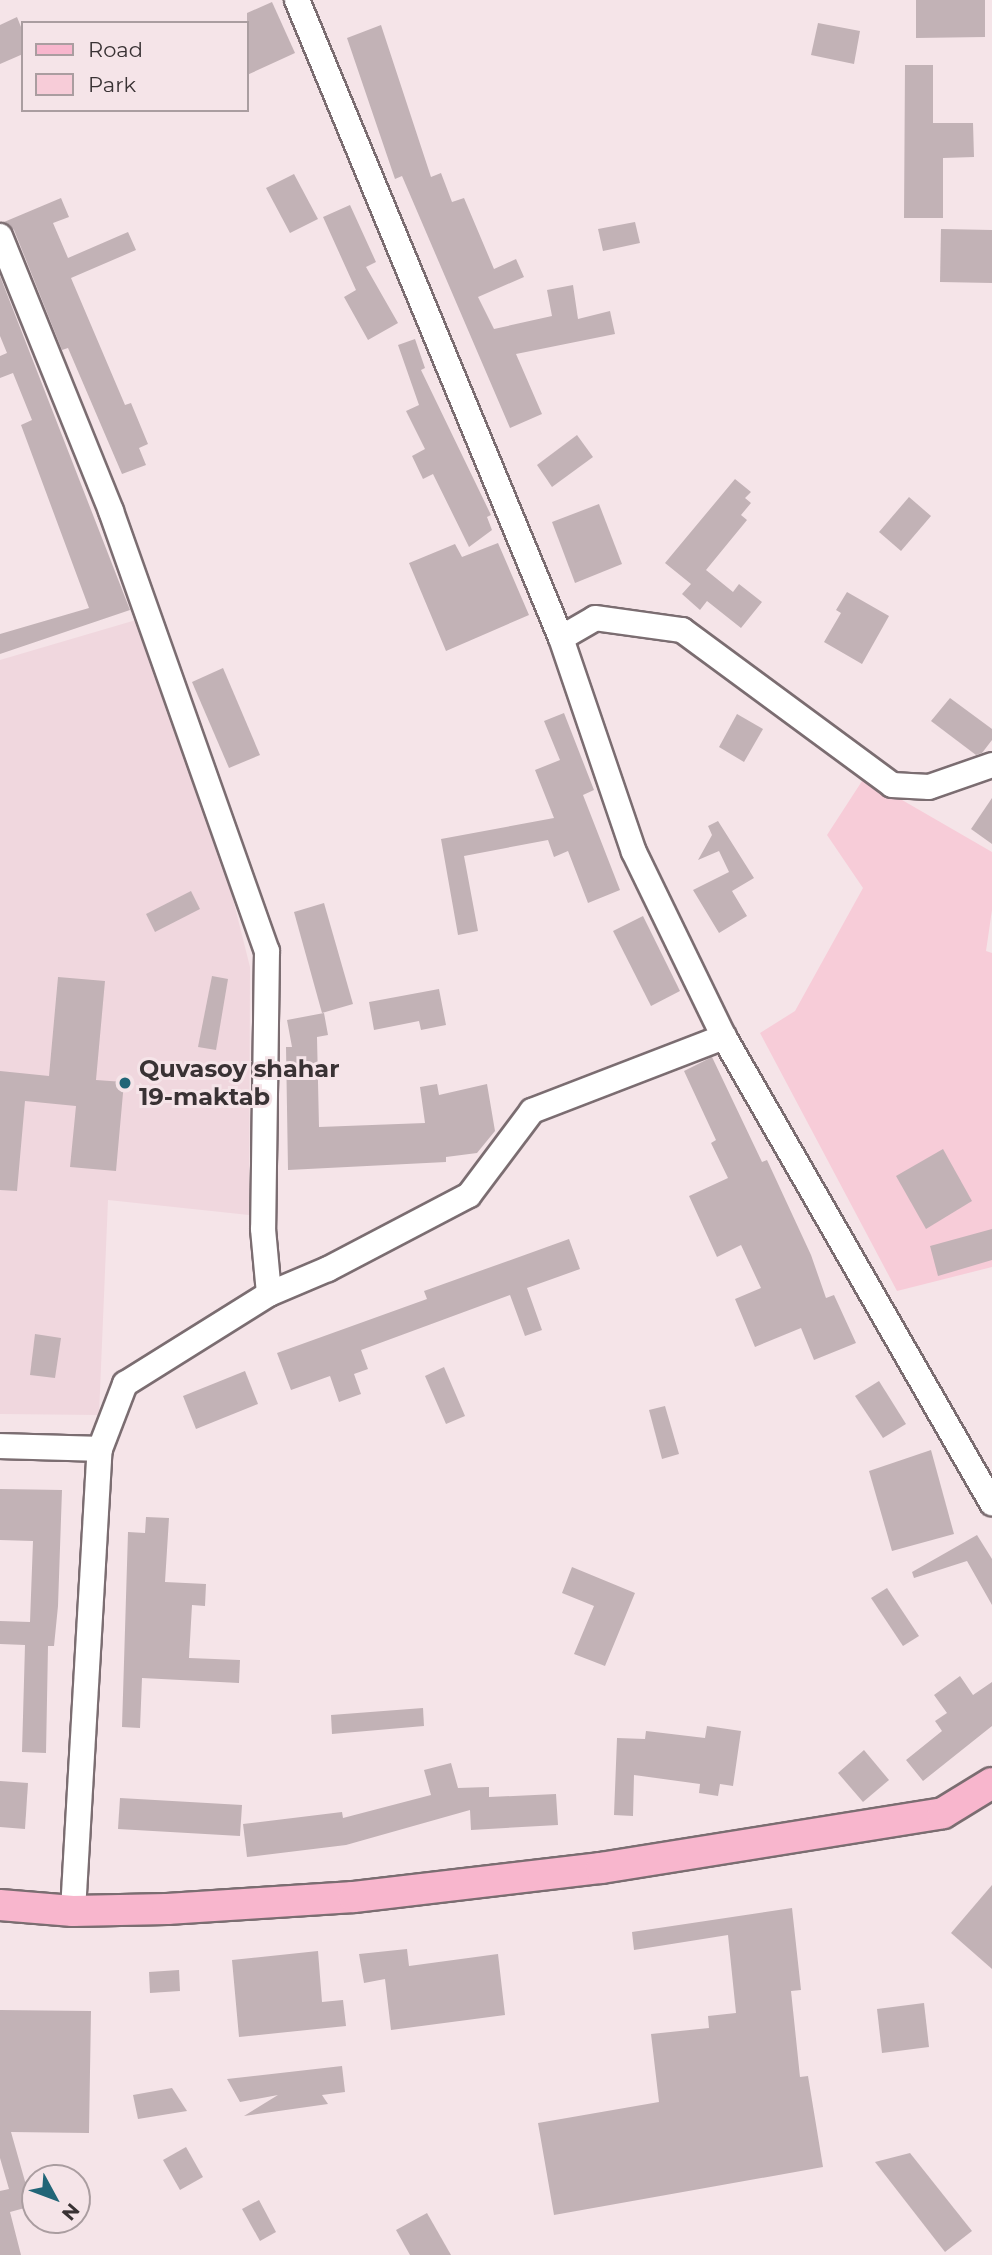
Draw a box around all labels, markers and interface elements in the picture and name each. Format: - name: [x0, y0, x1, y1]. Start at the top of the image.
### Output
- legend: [21, 21, 248, 112]
- text: Road: [88, 37, 143, 62]
- text: Park: [88, 72, 136, 97]
- place label: Quvasoy shahar 19-maktab: [139, 1055, 340, 1111]
- marker: Quvasoy shahar 19-maktab: [117, 1075, 133, 1091]
- north arrow: [21, 2164, 91, 2234]
- text: N: [57, 2198, 84, 2225]

